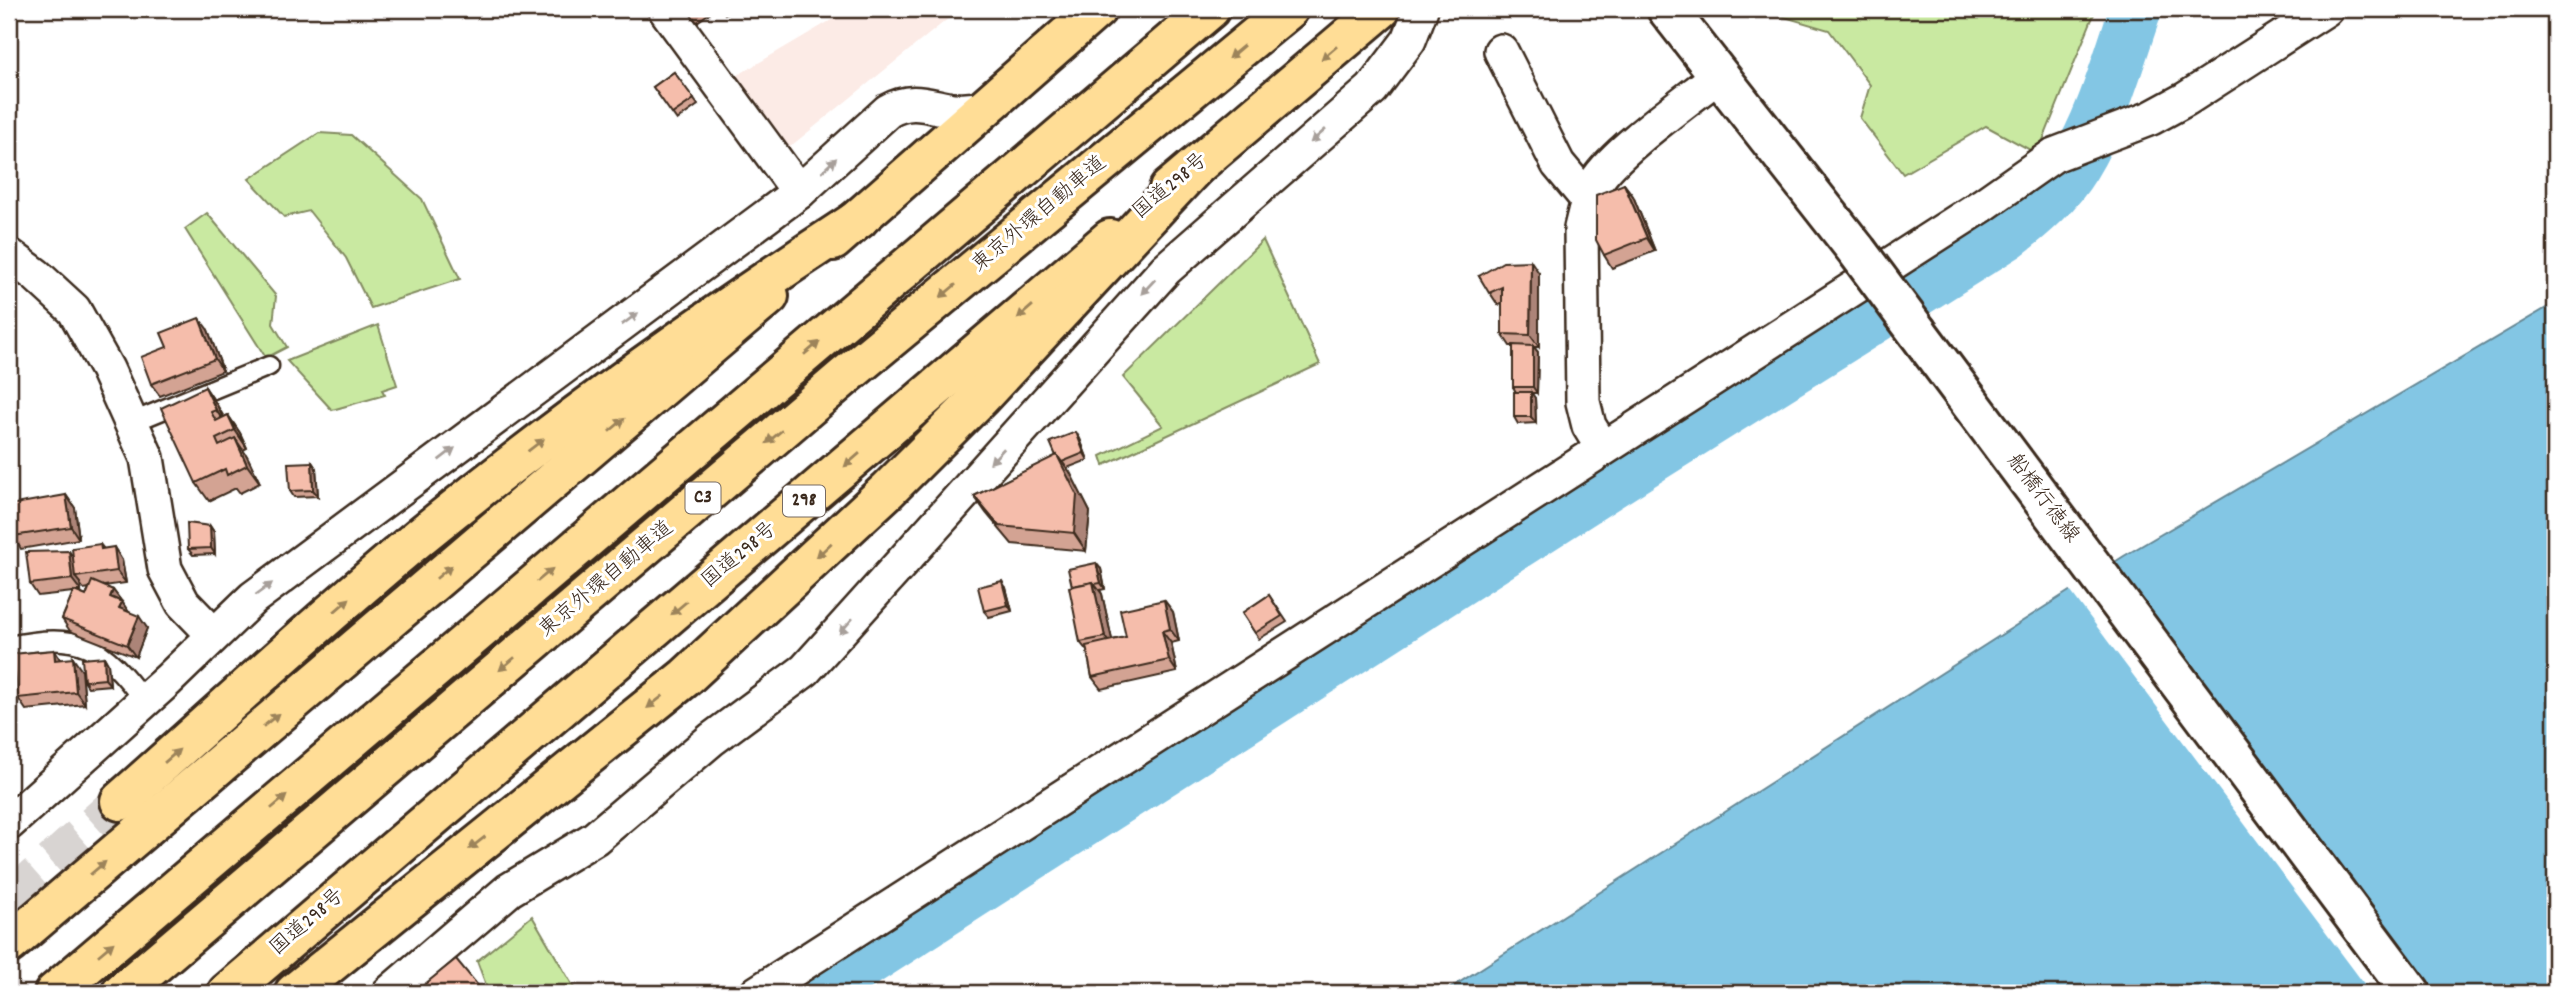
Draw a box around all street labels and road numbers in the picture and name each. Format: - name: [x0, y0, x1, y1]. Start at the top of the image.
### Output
- street label: 国道298号: [1127, 147, 1215, 227]
- street label: 東京外環自動車道: [966, 150, 1114, 280]
- street label: 船橋行徳線: [1998, 448, 2086, 550]
- road number: C3: [686, 482, 720, 513]
- road number: 298: [783, 486, 825, 516]
- street label: 東京外環自動車道: [533, 515, 681, 645]
- street label: 国道298号: [696, 516, 784, 596]
- street label: 国道298号: [264, 882, 352, 964]

